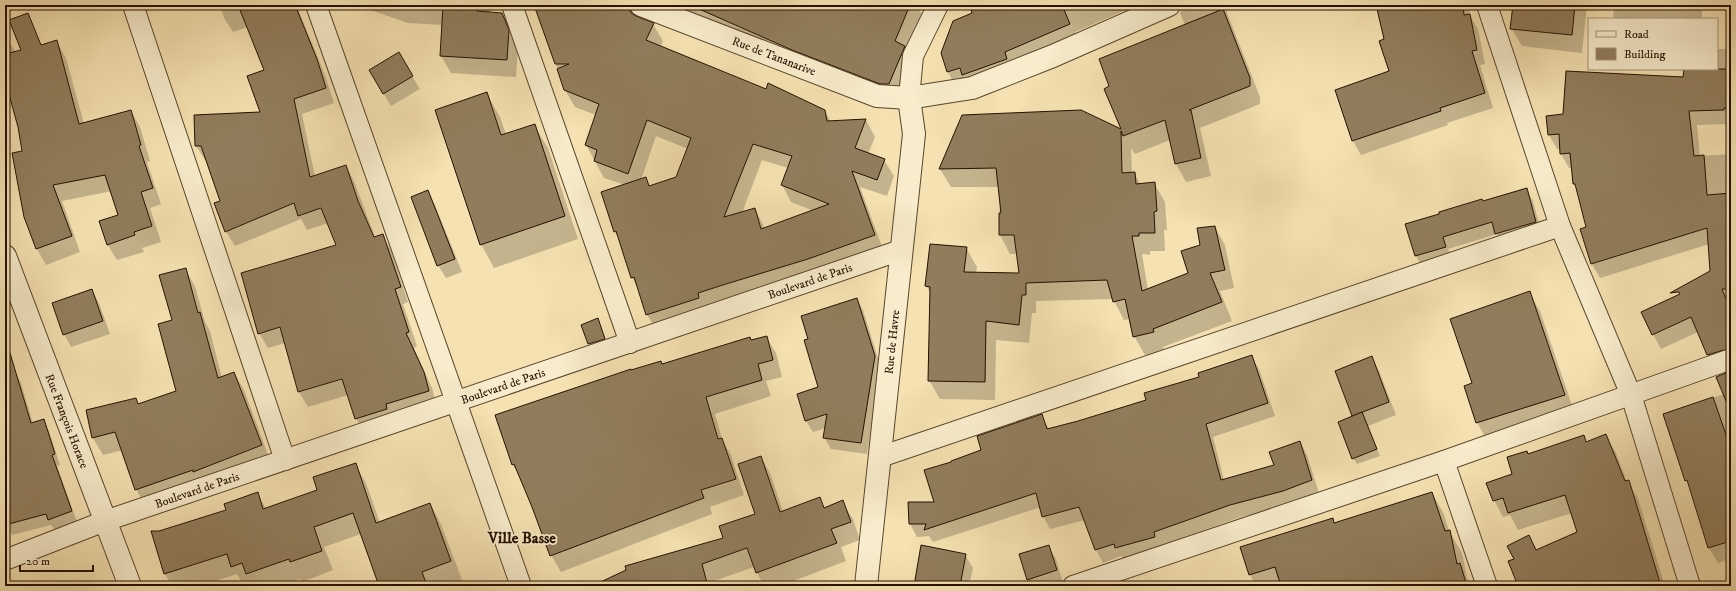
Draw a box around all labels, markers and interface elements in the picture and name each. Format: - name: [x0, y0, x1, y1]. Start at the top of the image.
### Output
- legend: [1588, 18, 1718, 70]
- text: Road: [1624, 27, 1649, 42]
- street label: Rue de Tananarive: [730, 34, 818, 79]
- text: Building: [1624, 47, 1665, 62]
- street label: Boulevard de Paris: [766, 260, 854, 303]
- street label: Rue de Havre: [882, 309, 903, 375]
- street label: Boulevard de Paris: [459, 365, 547, 408]
- street label: Rue François Horace: [42, 372, 91, 471]
- street label: Boulevard de Paris: [153, 469, 241, 512]
- district label: Ville Basse: [487, 528, 556, 548]
- scale bar: [20, 547, 93, 573]
- text: 20 m: [26, 554, 50, 569]

